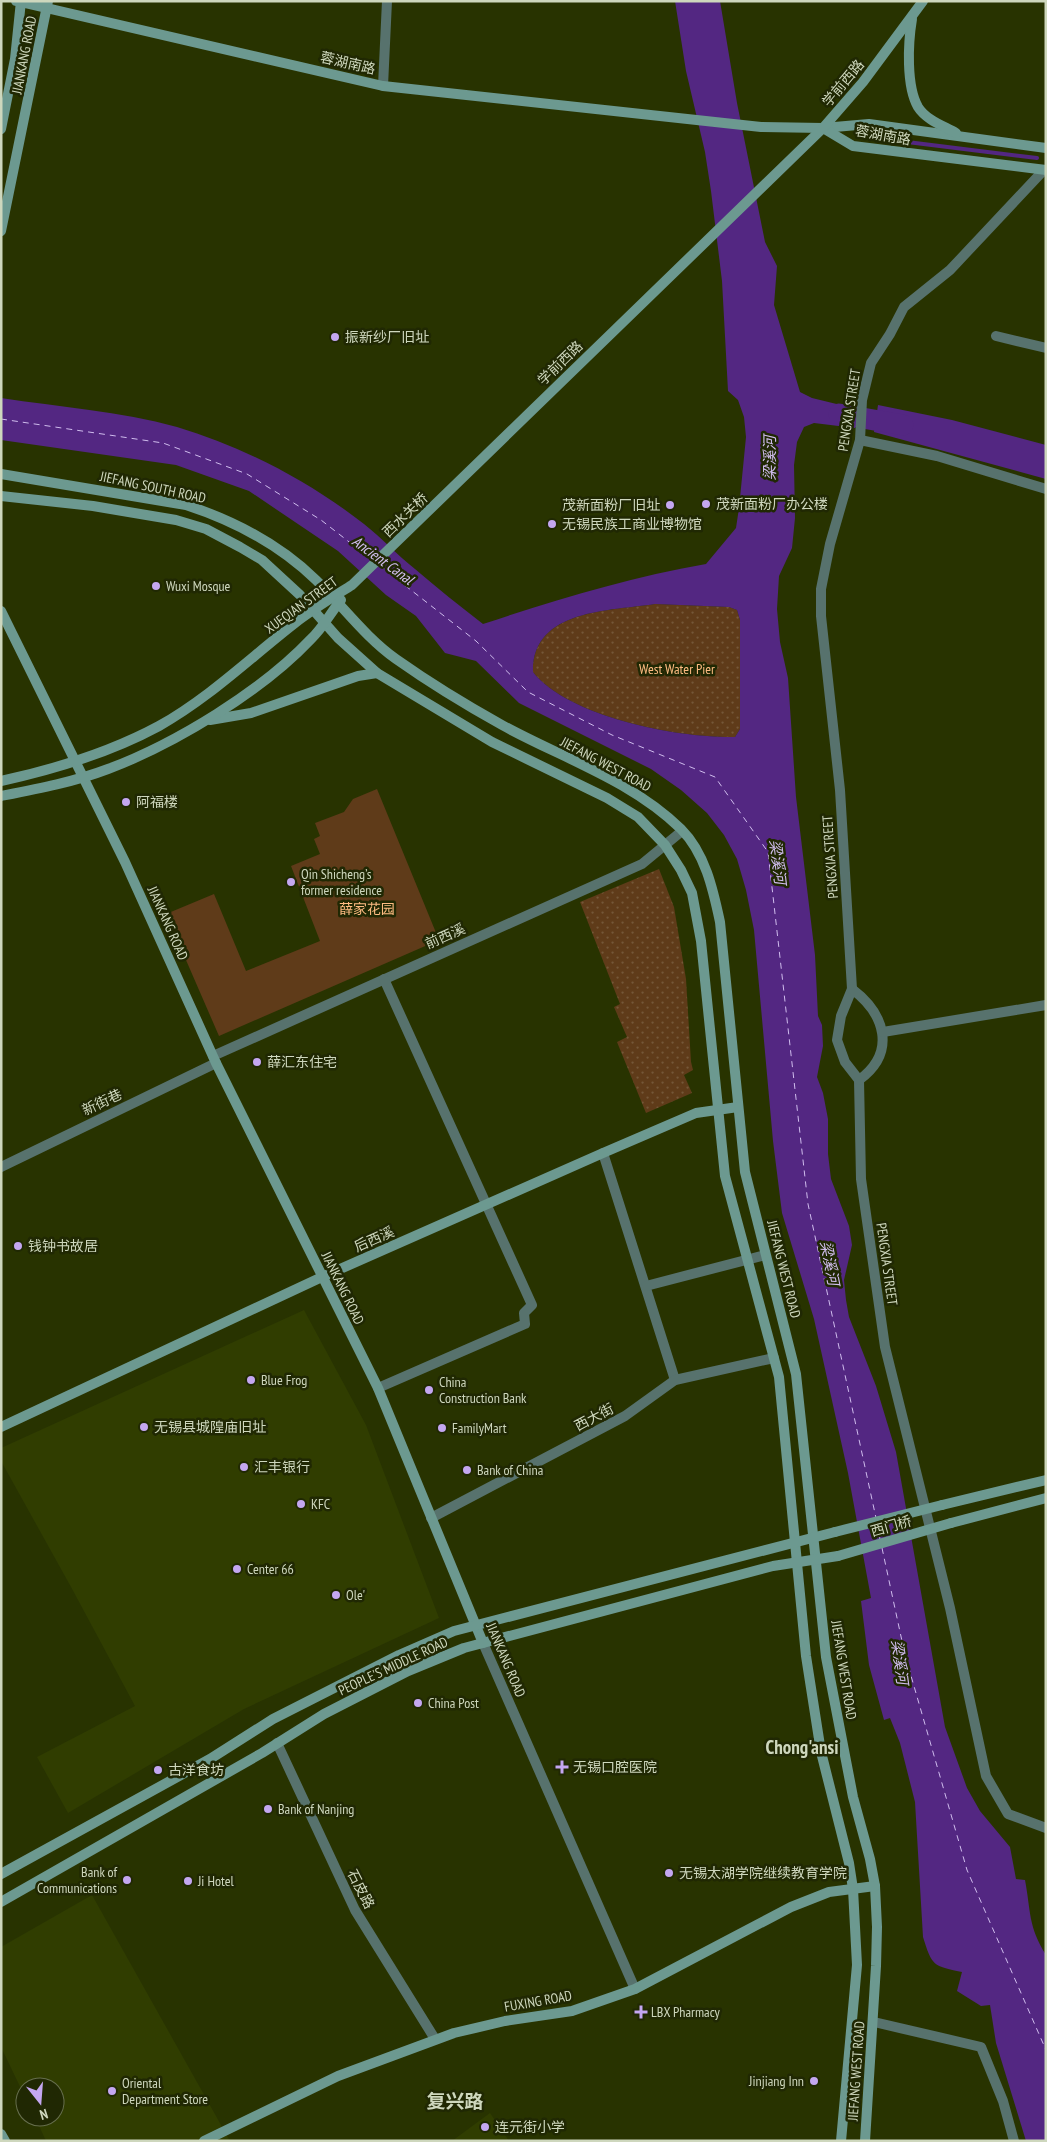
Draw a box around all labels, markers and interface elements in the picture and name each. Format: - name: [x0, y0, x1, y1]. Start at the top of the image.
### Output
- street label: JIANKANG ROAD: [7, 14, 40, 97]
- street label: 蓉湖南路: [319, 48, 377, 78]
- street label: 学前西路: [818, 56, 868, 110]
- street label: 蓉湖南路: [854, 121, 912, 149]
- place label: 振新纱厂旧址: [345, 328, 429, 346]
- marker: 振新纱厂旧址: [329, 331, 341, 343]
- street label: 学前西路: [534, 337, 586, 389]
- street label: PENGXIA STREET: [834, 367, 865, 453]
- water label: 梁溪河: [760, 433, 779, 481]
- street label: JIEFANG SOUTH ROAD: [97, 467, 208, 507]
- street label: 西水关桥: [379, 489, 431, 541]
- place label: 茂新面粉厂办公楼: [716, 495, 828, 513]
- place label: 茂新面粉厂旧址: [562, 496, 660, 514]
- marker: 茂新面粉厂办公楼: [700, 498, 712, 510]
- marker: 茂新面粉厂旧址: [664, 499, 676, 511]
- place label: 无锡民族工商业博物馆: [562, 515, 702, 533]
- marker: 无锡民族工商业博物馆: [546, 518, 558, 530]
- water label: Ancient Canal: [349, 531, 419, 589]
- street label: XUEQIAN STREET: [261, 572, 342, 637]
- place label: Wuxi Mosque: [166, 577, 231, 595]
- marker: Wuxi Mosque: [150, 580, 162, 592]
- park label: West Water Pier: [639, 660, 715, 678]
- street label: JIEFANG WEST ROAD: [557, 732, 654, 795]
- place label: 阿福楼: [136, 793, 178, 811]
- marker: 阿福楼: [120, 796, 132, 808]
- street label: PENGXIA STREET: [818, 814, 842, 899]
- water label: 梁溪河: [766, 839, 791, 888]
- place label: Qin Shicheng’s former residence: [301, 865, 382, 899]
- marker: Qin Shicheng’s former residence: [285, 876, 297, 888]
- street label: JIANKANG ROAD: [143, 882, 192, 963]
- park label: 薛家花园: [339, 900, 395, 918]
- street label: 前西溪: [422, 919, 468, 953]
- place label: 薛汇东住宅: [267, 1053, 337, 1071]
- marker: 薛汇东住宅: [251, 1056, 263, 1068]
- street label: 新街巷: [79, 1085, 125, 1119]
- street label: JIEFANG WEST ROAD: [763, 1217, 805, 1320]
- street label: PENGXIA STREET: [872, 1221, 902, 1307]
- street label: 后西溪: [351, 1222, 397, 1256]
- place label: 钱钟书故居: [28, 1237, 98, 1255]
- water label: 梁溪河: [816, 1239, 844, 1290]
- marker: 钱钟书故居: [12, 1240, 24, 1252]
- street label: JIANKANG ROAD: [317, 1248, 368, 1327]
- place label: Blue Frog: [261, 1371, 307, 1389]
- place label: China Construction Bank: [439, 1373, 527, 1407]
- marker: Blue Frog: [245, 1374, 257, 1386]
- marker: China Construction Bank: [423, 1384, 435, 1396]
- street label: 西大街: [571, 1399, 617, 1435]
- place label: 无锡县城隍庙旧址: [154, 1418, 266, 1436]
- place label: FamilyMart: [452, 1419, 507, 1437]
- marker: 无锡县城隍庙旧址: [138, 1421, 150, 1433]
- marker: FamilyMart: [436, 1422, 448, 1434]
- place label: 汇丰银行: [254, 1458, 310, 1476]
- marker: 汇丰银行: [238, 1461, 250, 1473]
- place label: Bank of China: [477, 1461, 543, 1479]
- marker: Bank of China: [461, 1464, 473, 1476]
- place label: KFC: [311, 1495, 331, 1513]
- marker: KFC: [295, 1498, 307, 1510]
- street label: 西门桥: [868, 1512, 914, 1540]
- place label: Center 66: [247, 1560, 294, 1578]
- marker: Center 66: [231, 1563, 243, 1575]
- place label: Ole': [346, 1586, 365, 1604]
- marker: Ole': [330, 1589, 342, 1601]
- street label: JIEFANG WEST ROAD: [827, 1618, 861, 1721]
- street label: JIANKANG ROAD: [482, 1619, 530, 1700]
- street label: PEOPLE'S MIDDLE ROAD: [335, 1633, 451, 1699]
- water label: 梁溪河: [887, 1638, 913, 1689]
- place label: China Post: [428, 1694, 479, 1712]
- marker: China Post: [412, 1697, 424, 1709]
- district label: Chong'ansi: [766, 1735, 838, 1759]
- place label: 无锡口腔医院: [573, 1758, 657, 1776]
- marker: 无锡口腔医院: [555, 1760, 569, 1774]
- place label: 古洋食坊: [168, 1761, 224, 1779]
- marker: 古洋食坊: [152, 1764, 164, 1776]
- place label: Bank of Nanjing: [278, 1800, 354, 1818]
- marker: Bank of Nanjing: [262, 1803, 274, 1815]
- place label: Bank of Communications: [37, 1863, 117, 1897]
- place label: 无锡太湖学院继续教育学院: [679, 1864, 847, 1882]
- street label: 石皮路: [343, 1866, 379, 1912]
- marker: 无锡太湖学院继续教育学院: [663, 1867, 675, 1879]
- place label: Ji Hotel: [197, 1872, 234, 1890]
- marker: Bank of Communications: [121, 1874, 133, 1886]
- marker: Ji Hotel: [182, 1875, 194, 1887]
- street label: FUXING ROAD: [503, 1986, 573, 2016]
- place label: LBX Pharmacy: [651, 2003, 721, 2021]
- marker: LBX Pharmacy: [635, 2006, 647, 2018]
- street label: JIEFANG WEST ROAD: [843, 2020, 868, 2123]
- place label: Jinjiang Inn: [748, 2072, 804, 2090]
- place label: Oriental Department Store: [122, 2074, 208, 2108]
- marker: Jinjiang Inn: [808, 2075, 820, 2087]
- north arrow: [15, 2077, 65, 2127]
- marker: Oriental Department Store: [106, 2085, 118, 2097]
- district label: 复兴路: [426, 2089, 484, 2113]
- text: N: [38, 2105, 50, 2124]
- place label: 连元街小学: [495, 2118, 565, 2136]
- marker: 连元街小学: [479, 2121, 491, 2133]

